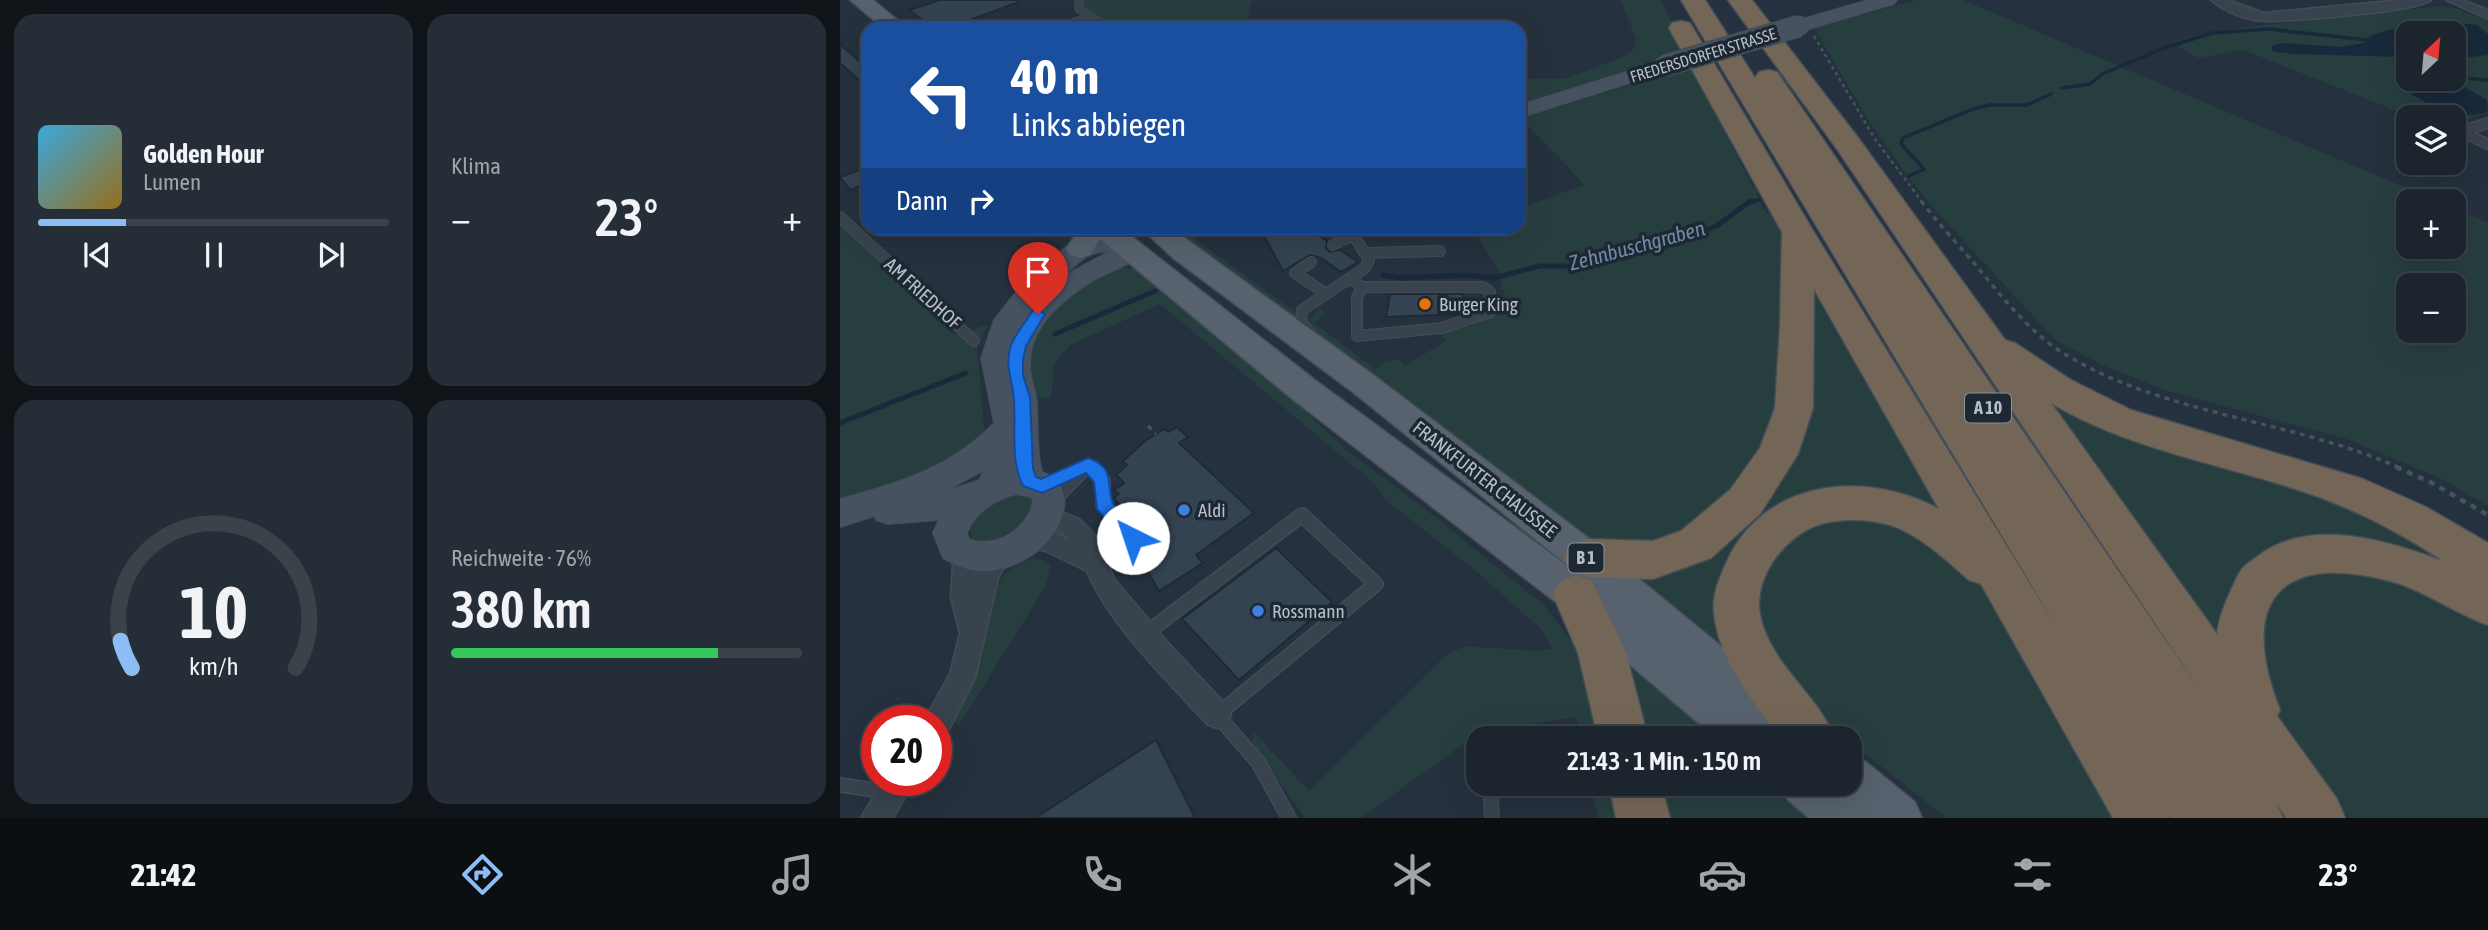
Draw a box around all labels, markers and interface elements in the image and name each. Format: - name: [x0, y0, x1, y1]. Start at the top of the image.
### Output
- north arrow: [2396, 21, 2466, 91]
- map controls: [2396, 21, 2466, 343]
- street label: FREDERSDORFER STRASSE: [1628, 24, 1778, 86]
- text: 40 m: [1011, 48, 1099, 104]
- icon: left: [896, 49, 987, 140]
- button: layers: [2396, 105, 2466, 175]
- text: Links abbiegen: [1011, 106, 1186, 143]
- text: Golden Hour: [143, 139, 263, 169]
- text: Klima: [451, 153, 501, 179]
- text: Lumen: [143, 169, 201, 195]
- icon: right: [962, 182, 1000, 220]
- text: Dann: [896, 186, 948, 216]
- text: 23°: [595, 187, 658, 247]
- button: +: [2396, 189, 2466, 259]
- text: −: [451, 196, 471, 239]
- text: +: [782, 196, 802, 239]
- water label: Zehnbuschgraben: [1566, 215, 1707, 275]
- icon: previous: [78, 236, 116, 274]
- icon: pause: [195, 236, 233, 274]
- icon: next: [312, 236, 350, 274]
- pin: [1008, 242, 1068, 314]
- street label: AM FRIEDHOF: [880, 253, 966, 333]
- icon: arrive: [1019, 253, 1057, 291]
- button: −: [2396, 273, 2466, 343]
- place label: Burger King: [1439, 293, 1519, 315]
- marker: Burger King: [1417, 296, 1433, 312]
- road number: A 10: [1965, 394, 2011, 422]
- street label: FRANKFURTER CHAUSSEE: [1409, 416, 1561, 542]
- place label: Aldi: [1198, 499, 1226, 521]
- position arrow: [1096, 501, 1170, 575]
- marker: Aldi: [1176, 502, 1192, 518]
- road number: B 1: [1568, 544, 1604, 572]
- text: Reichweite · 76%: [451, 545, 591, 571]
- text: 10: [179, 570, 248, 653]
- text: 380 km: [451, 579, 592, 639]
- place label: Rossmann: [1272, 600, 1345, 622]
- marker: Rossmann: [1250, 603, 1266, 619]
- text: km/h: [189, 652, 238, 680]
- speed limit sign: 20: [861, 705, 952, 796]
- text: 21:43 · 1 Min. · 150 m: [1567, 746, 1761, 776]
- icon: directions: [458, 850, 507, 899]
- icon: music: [768, 850, 817, 899]
- icon: phone: [1078, 850, 1127, 899]
- icon: climate: [1388, 850, 1437, 899]
- icon: car: [1698, 850, 1747, 899]
- icon: filters: [2008, 850, 2057, 899]
- text: 21:42: [131, 856, 196, 893]
- text: 23°: [2318, 856, 2357, 893]

